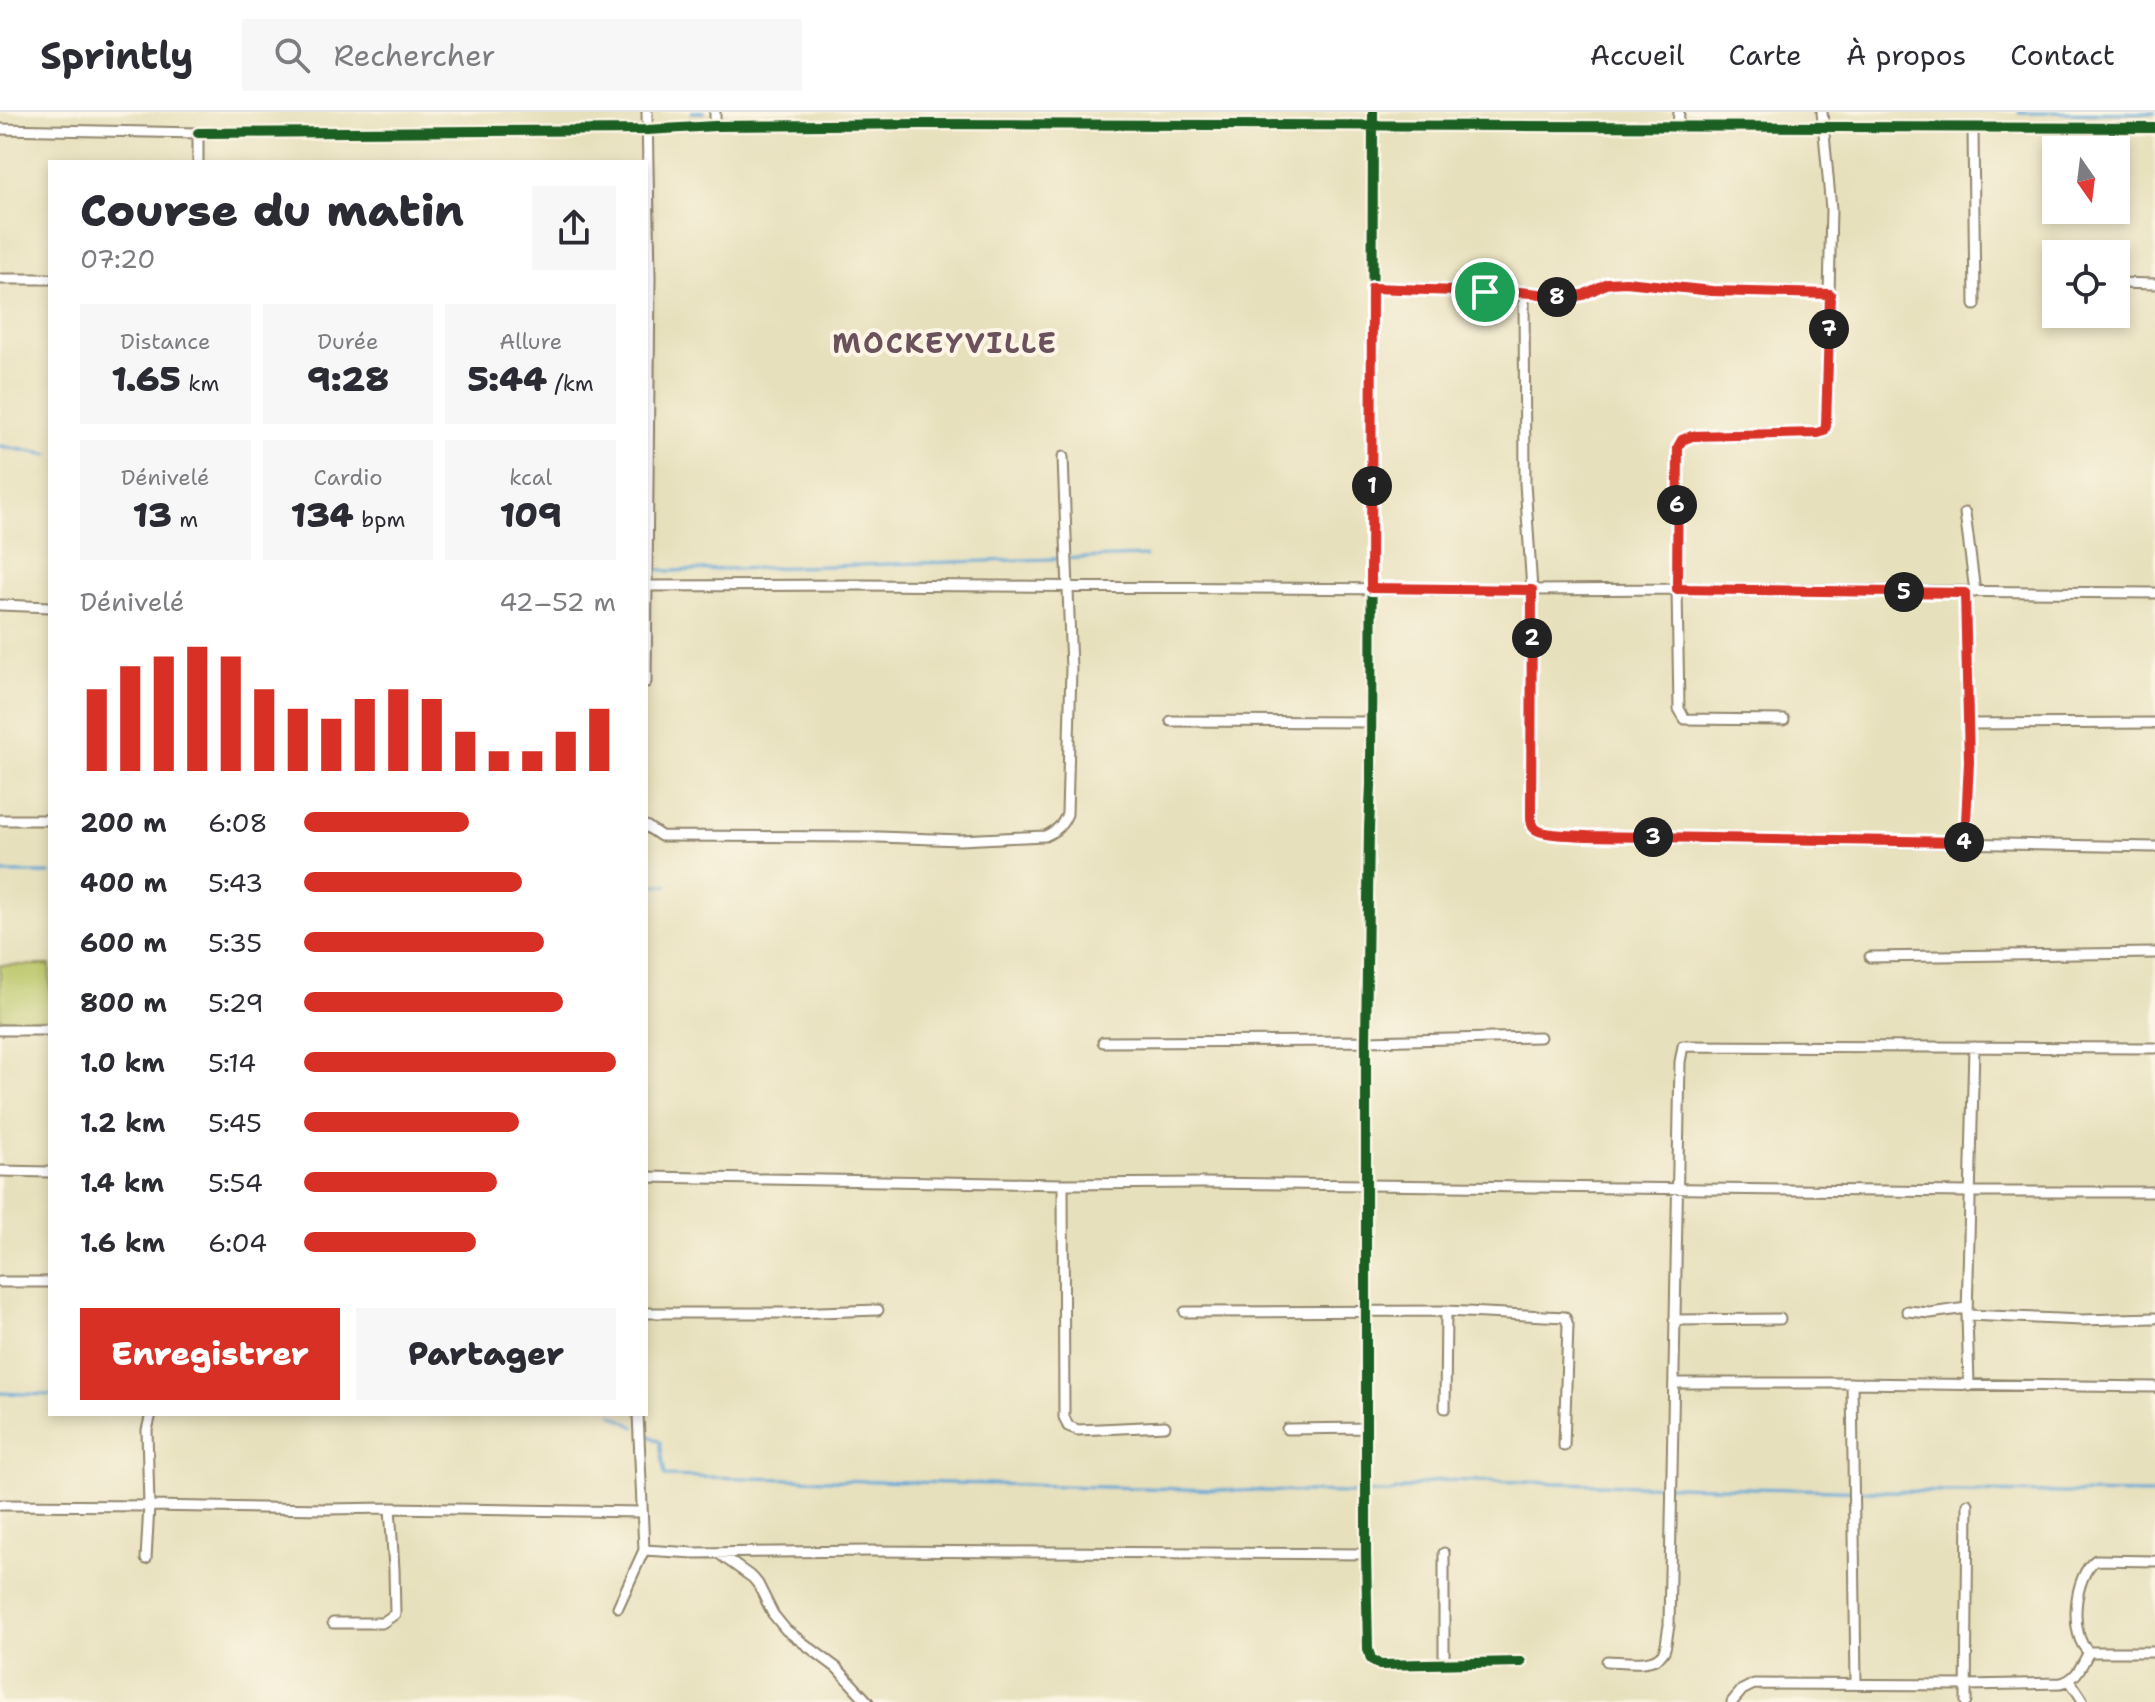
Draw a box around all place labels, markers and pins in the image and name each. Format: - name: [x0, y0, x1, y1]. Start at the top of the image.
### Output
- pin: [1451, 258, 1519, 326]
- pin: 8: [1537, 277, 1577, 317]
- pin: 7: [1809, 309, 1849, 349]
- pin: 1: [1352, 466, 1392, 506]
- pin: 6: [1657, 485, 1697, 525]
- pin: 5: [1884, 572, 1924, 612]
- pin: 2: [1512, 618, 1552, 658]
- pin: 3: [1633, 817, 1673, 857]
- pin: 4: [1944, 822, 1984, 862]

